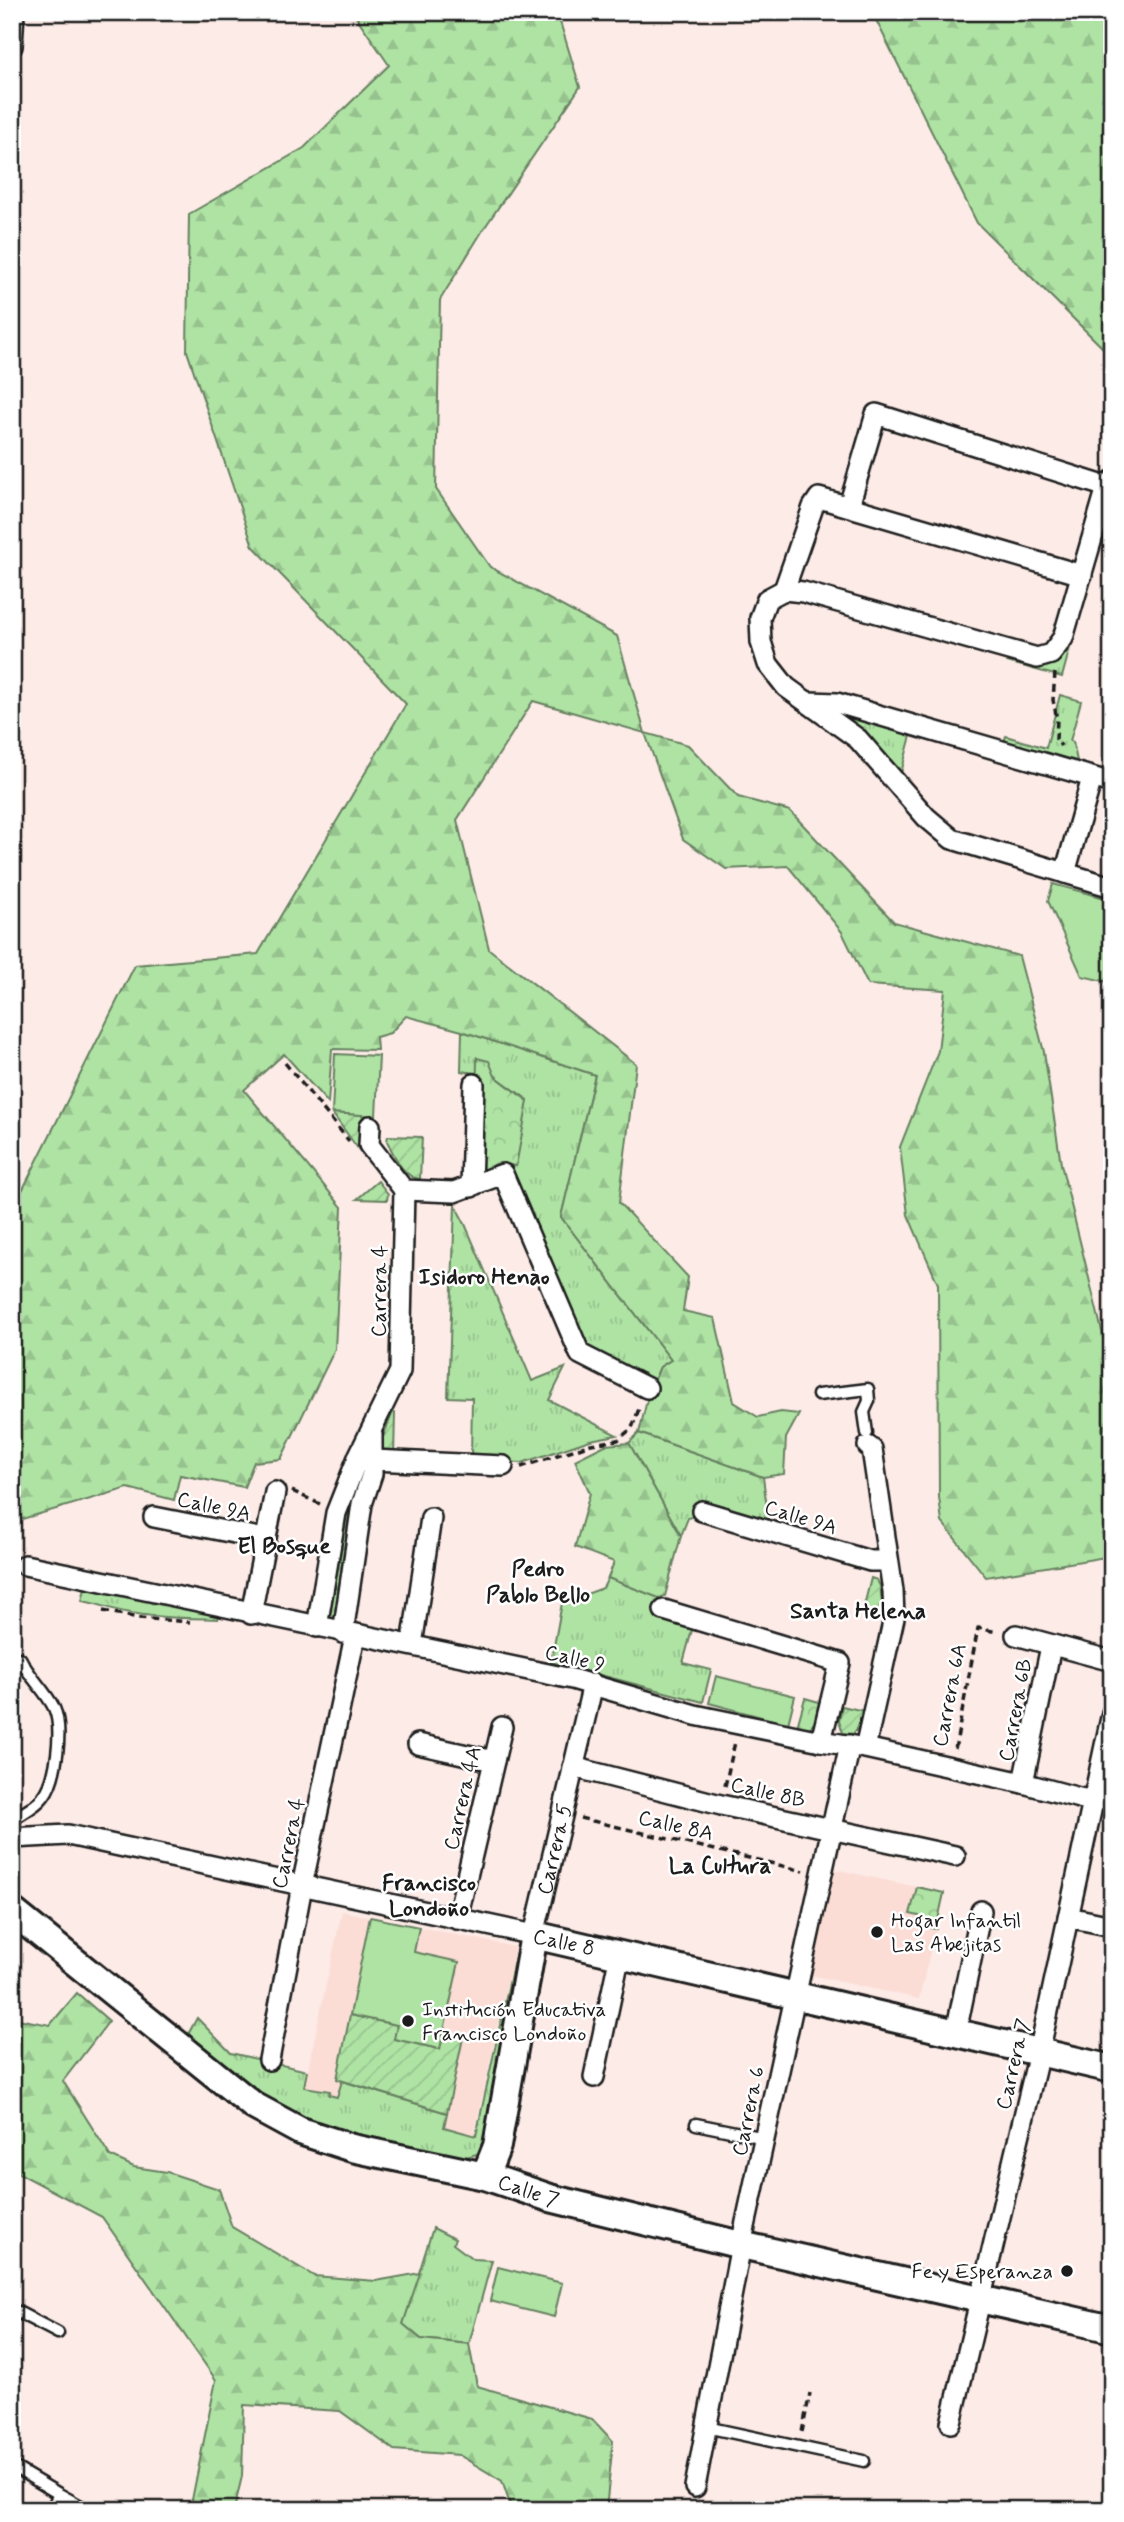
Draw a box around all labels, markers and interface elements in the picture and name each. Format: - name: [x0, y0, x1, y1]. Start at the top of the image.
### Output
- street label: Carrera 4: [365, 1245, 395, 1337]
- district label: Isidoro Henao: [418, 1263, 550, 1293]
- street label: Calle 9A: [174, 1486, 253, 1528]
- street label: Calle 9A: [761, 1494, 841, 1542]
- district label: El Bosque: [237, 1532, 331, 1562]
- district label: Pedro Pablo Bello: [486, 1555, 590, 1611]
- district label: Santa Helena: [790, 1597, 926, 1627]
- street label: Calle 9: [542, 1638, 608, 1679]
- street label: Carrera 6A: [926, 1641, 974, 1749]
- street label: Carrera 6B: [992, 1656, 1040, 1764]
- street label: Carrera 4A: [437, 1743, 489, 1853]
- street label: Calle 8B: [728, 1771, 808, 1815]
- street label: Carrera 4: [266, 1795, 312, 1891]
- street label: Carrera 5: [531, 1801, 579, 1898]
- street label: Calle 8A: [635, 1804, 716, 1848]
- district label: La Cultura: [669, 1852, 771, 1882]
- district label: Francisco Londoño: [382, 1869, 476, 1925]
- place label: Hogar Infantil Las Abejitas: [891, 1907, 1021, 1959]
- street label: Calle 8: [530, 1923, 597, 1963]
- marker: Hogar Infantil Las Abejitas: [869, 1924, 885, 1940]
- place label: Institución Educativa Francisco Londoño: [422, 1996, 606, 2048]
- marker: Institución Educativa Francisco Londoño: [400, 2013, 416, 2029]
- street label: Carrera 7: [990, 2016, 1038, 2113]
- street label: Carrera 6: [726, 2064, 772, 2159]
- street label: Calle 7: [494, 2168, 562, 2215]
- place label: Fe y Esperanza: [912, 2258, 1053, 2286]
- marker: Fe y Esperanza: [1059, 2263, 1075, 2279]

